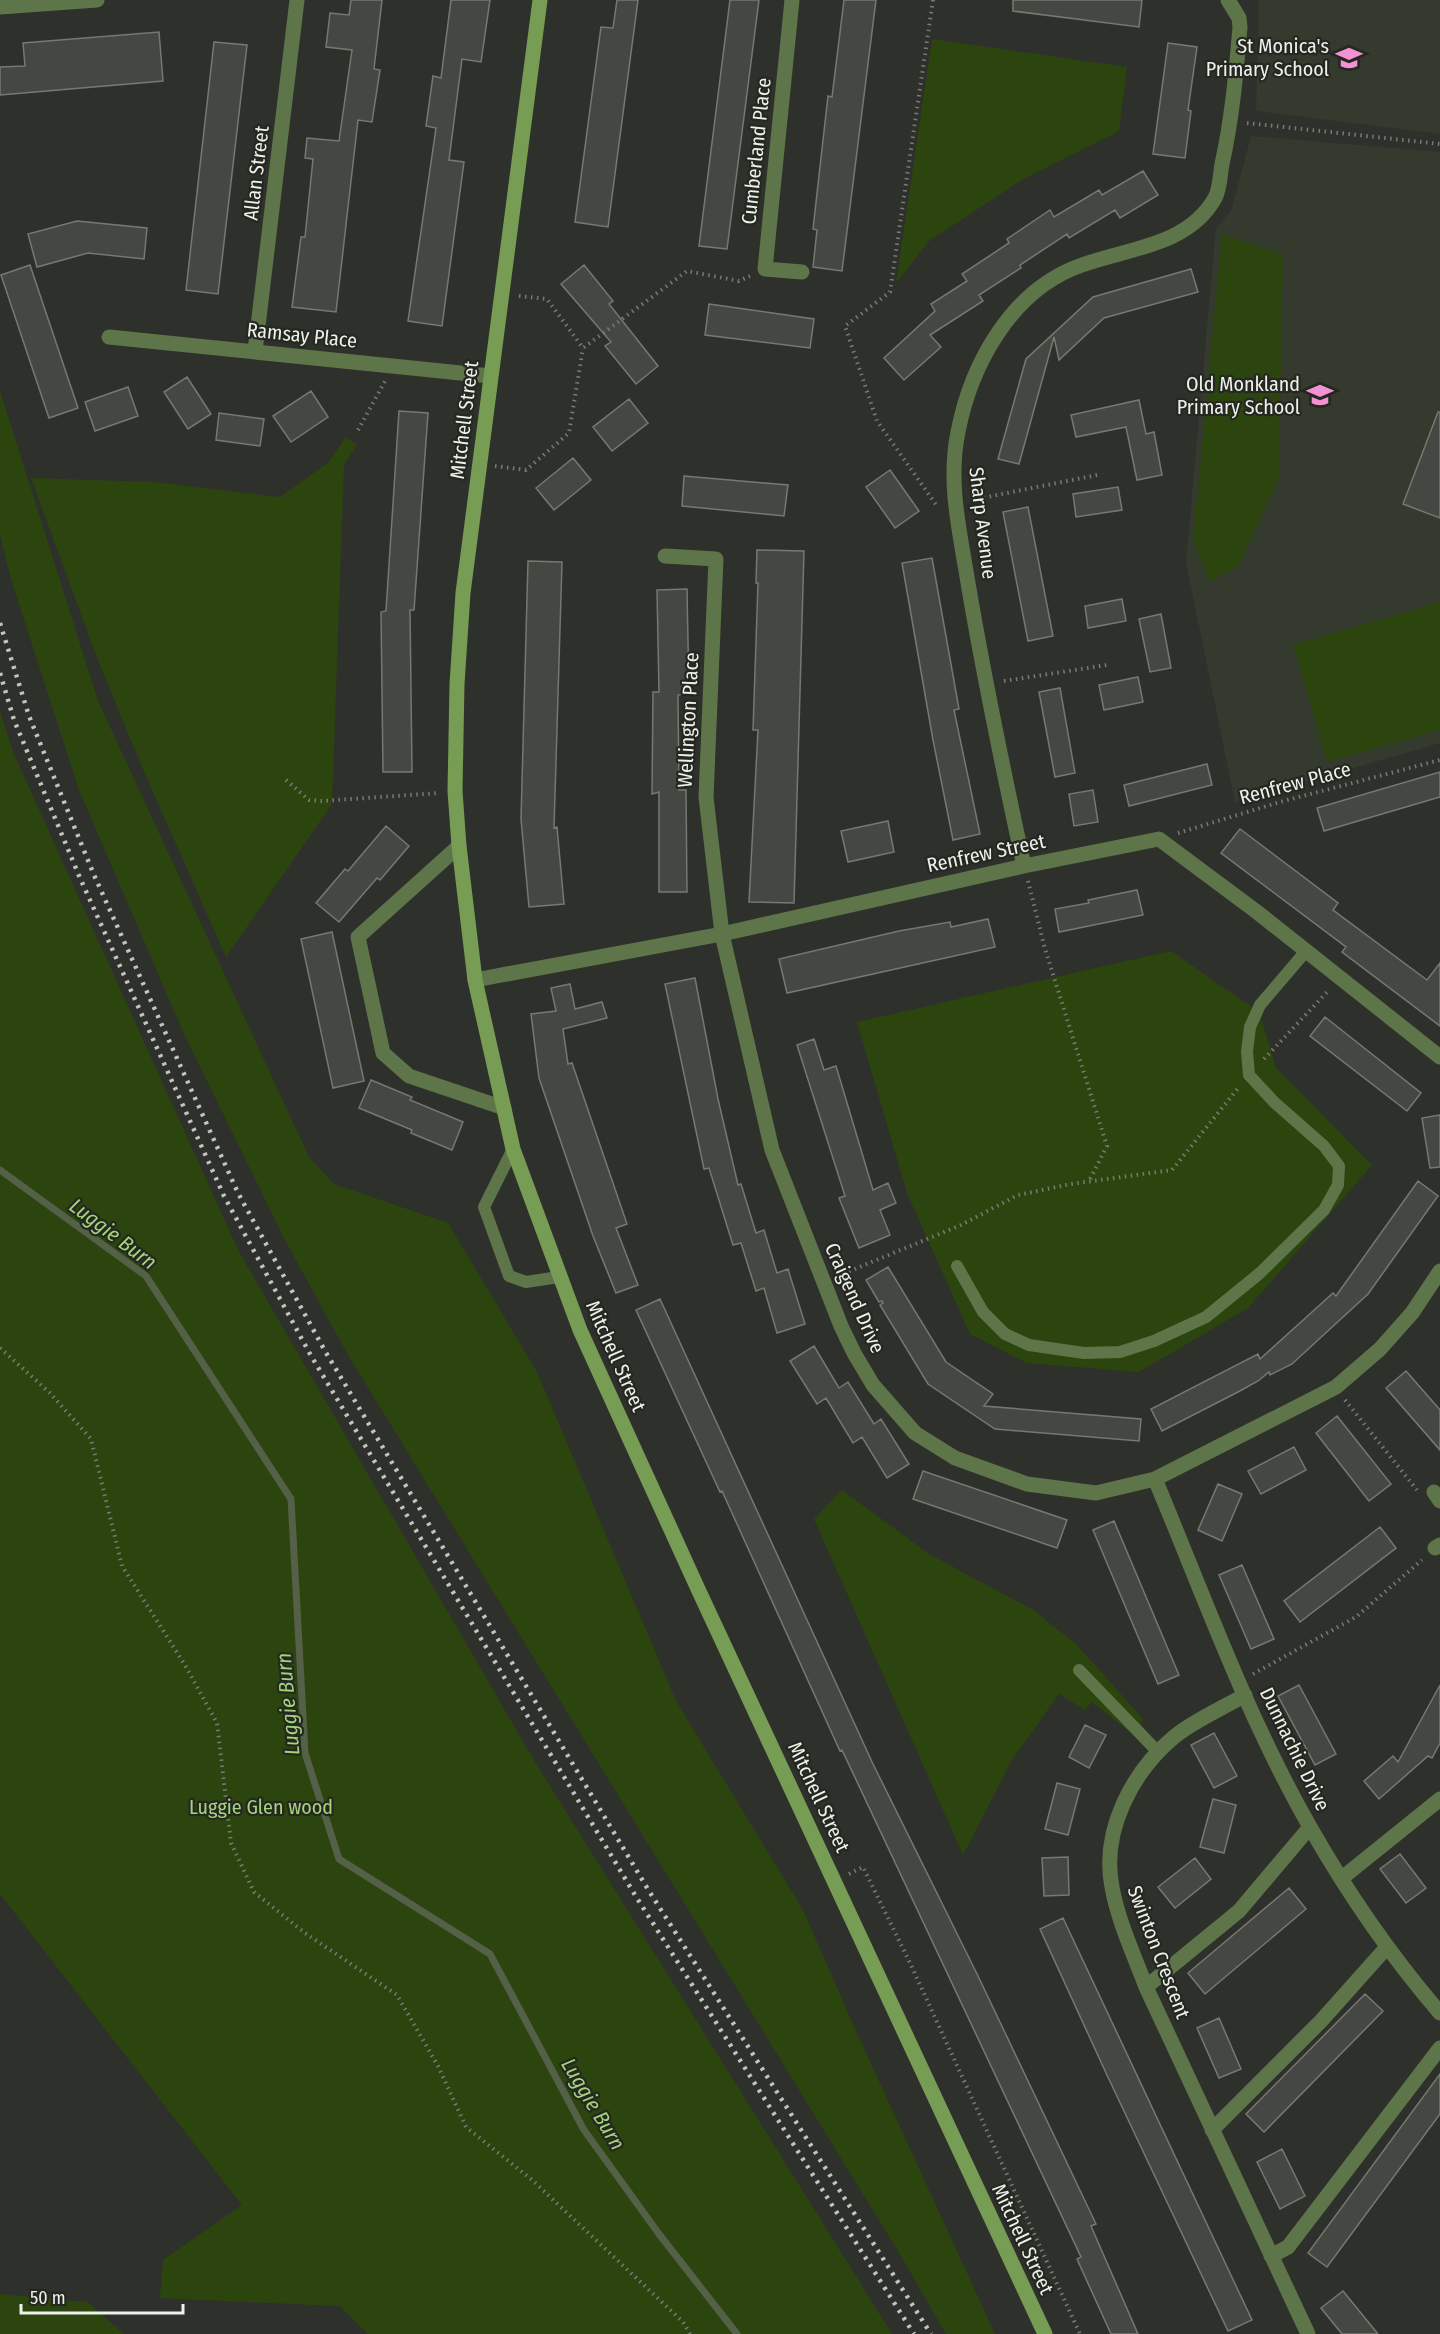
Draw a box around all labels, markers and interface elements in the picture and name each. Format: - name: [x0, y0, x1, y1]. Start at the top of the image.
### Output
- place label: St Monica's Primary School: [1206, 34, 1329, 81]
- school or university icon: St Monica's Primary School: [1334, 43, 1364, 73]
- street label: Cumberland Place: [736, 76, 776, 226]
- street label: Allan Street: [238, 124, 274, 222]
- street label: Ramsay Place: [246, 317, 358, 353]
- street label: Mitchell Street: [445, 359, 483, 480]
- place label: Old Monkland Primary School: [1177, 372, 1300, 419]
- school or university icon: Old Monkland Primary School: [1305, 380, 1335, 410]
- street label: Sharp Avenue: [964, 466, 1002, 580]
- street label: Wellington Place: [672, 652, 704, 788]
- street label: Renfrew Place: [1237, 757, 1353, 809]
- street label: Renfrew Street: [925, 829, 1048, 877]
- water label: Luggie Burn: [64, 1193, 162, 1275]
- street label: Craigend Drive: [820, 1239, 890, 1357]
- street label: Mitchell Street: [581, 1297, 651, 1416]
- water label: Luggie Burn: [271, 1652, 305, 1756]
- street label: Dunnachie Drive: [1255, 1684, 1335, 1814]
- street label: Mitchell Street: [783, 1738, 855, 1856]
- park label: Luggie Glen wood: [189, 1795, 333, 1819]
- street label: Swinton Crescent: [1123, 1882, 1196, 2022]
- water label: Luggie Burn: [555, 2053, 631, 2155]
- street label: Mitchell Street: [987, 2180, 1059, 2298]
- scale bar: [21, 2277, 183, 2315]
- text: 50 m: [30, 2287, 66, 2309]

